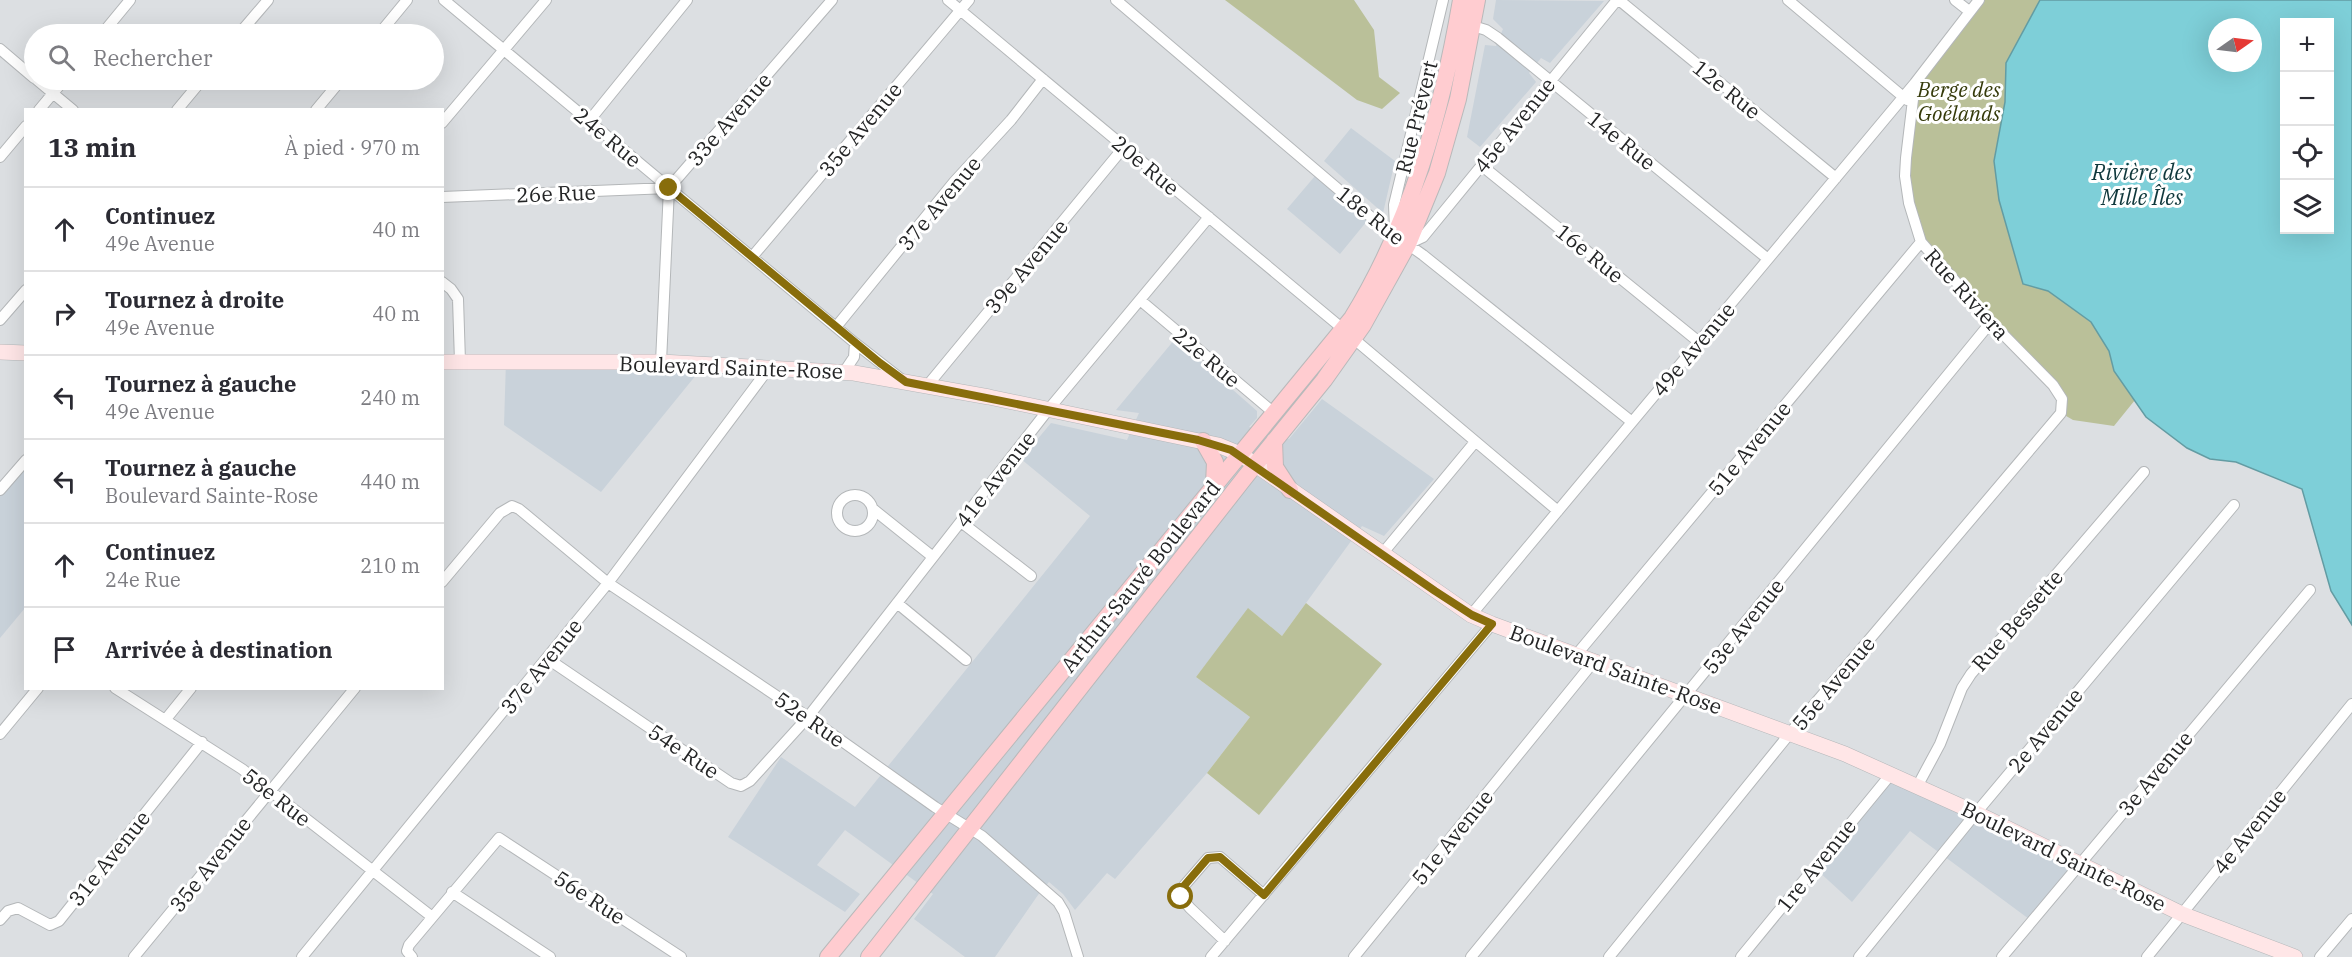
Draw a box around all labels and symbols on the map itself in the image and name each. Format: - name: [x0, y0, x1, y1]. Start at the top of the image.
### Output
- north arrow: [2208, 18, 2262, 72]
- street label: 12e Rue: [1687, 53, 1767, 125]
- street label: Rue Prévert: [1388, 57, 1444, 177]
- street label: 33e Avenue: [681, 66, 777, 172]
- street label: 45e Avenue: [1467, 71, 1561, 179]
- park label: Berge des Goélands: [1916, 75, 2001, 127]
- street label: 35e Avenue: [812, 76, 908, 182]
- street label: 24e Rue: [569, 101, 647, 173]
- street label: 14e Rue: [1582, 104, 1662, 176]
- street label: 20e Rue: [1107, 129, 1185, 201]
- street label: 37e Avenue: [891, 150, 987, 256]
- water label: Rivière des Mille Îles: [2091, 157, 2193, 211]
- route end: [655, 174, 681, 200]
- street label: 26e Rue: [516, 178, 596, 208]
- street label: 18e Rue: [1331, 179, 1411, 251]
- street label: 39e Avenue: [978, 213, 1074, 319]
- street label: 16e Rue: [1550, 217, 1630, 289]
- street label: Rue Riviera: [1919, 242, 2015, 346]
- street label: 49e Avenue: [1645, 296, 1741, 402]
- street label: 22e Rue: [1168, 321, 1246, 393]
- street label: Boulevard Sainte-Rose: [619, 349, 843, 385]
- street label: 51e Avenue: [1701, 395, 1797, 501]
- street label: 41e Avenue: [949, 425, 1041, 533]
- street label: Arthur-Sauvé Boulevard: [1054, 474, 1226, 678]
- street label: Rue Bessette: [1965, 563, 2069, 677]
- street label: 53e Avenue: [1696, 572, 1790, 680]
- street label: 37e Avenue: [494, 612, 588, 720]
- street label: Boulevard Sainte-Rose: [1506, 618, 1726, 720]
- street label: 55e Avenue: [1785, 630, 1881, 736]
- street label: 2e Avenue: [2001, 682, 2089, 778]
- street label: 52e Rue: [769, 685, 851, 753]
- street label: 54e Rue: [643, 717, 725, 785]
- street label: 3e Avenue: [2111, 725, 2199, 821]
- street label: 58e Rue: [237, 761, 317, 833]
- street label: 4e Avenue: [2206, 782, 2292, 880]
- street label: 51e Avenue: [1405, 783, 1499, 891]
- street label: Boulevard Sainte-Rose: [1957, 794, 2171, 918]
- street label: 31e Avenue: [62, 804, 156, 912]
- street label: 35e Avenue: [163, 810, 257, 918]
- street label: 1re Avenue: [1770, 813, 1862, 917]
- street label: 56e Rue: [549, 864, 631, 930]
- route start: [1167, 883, 1193, 909]

